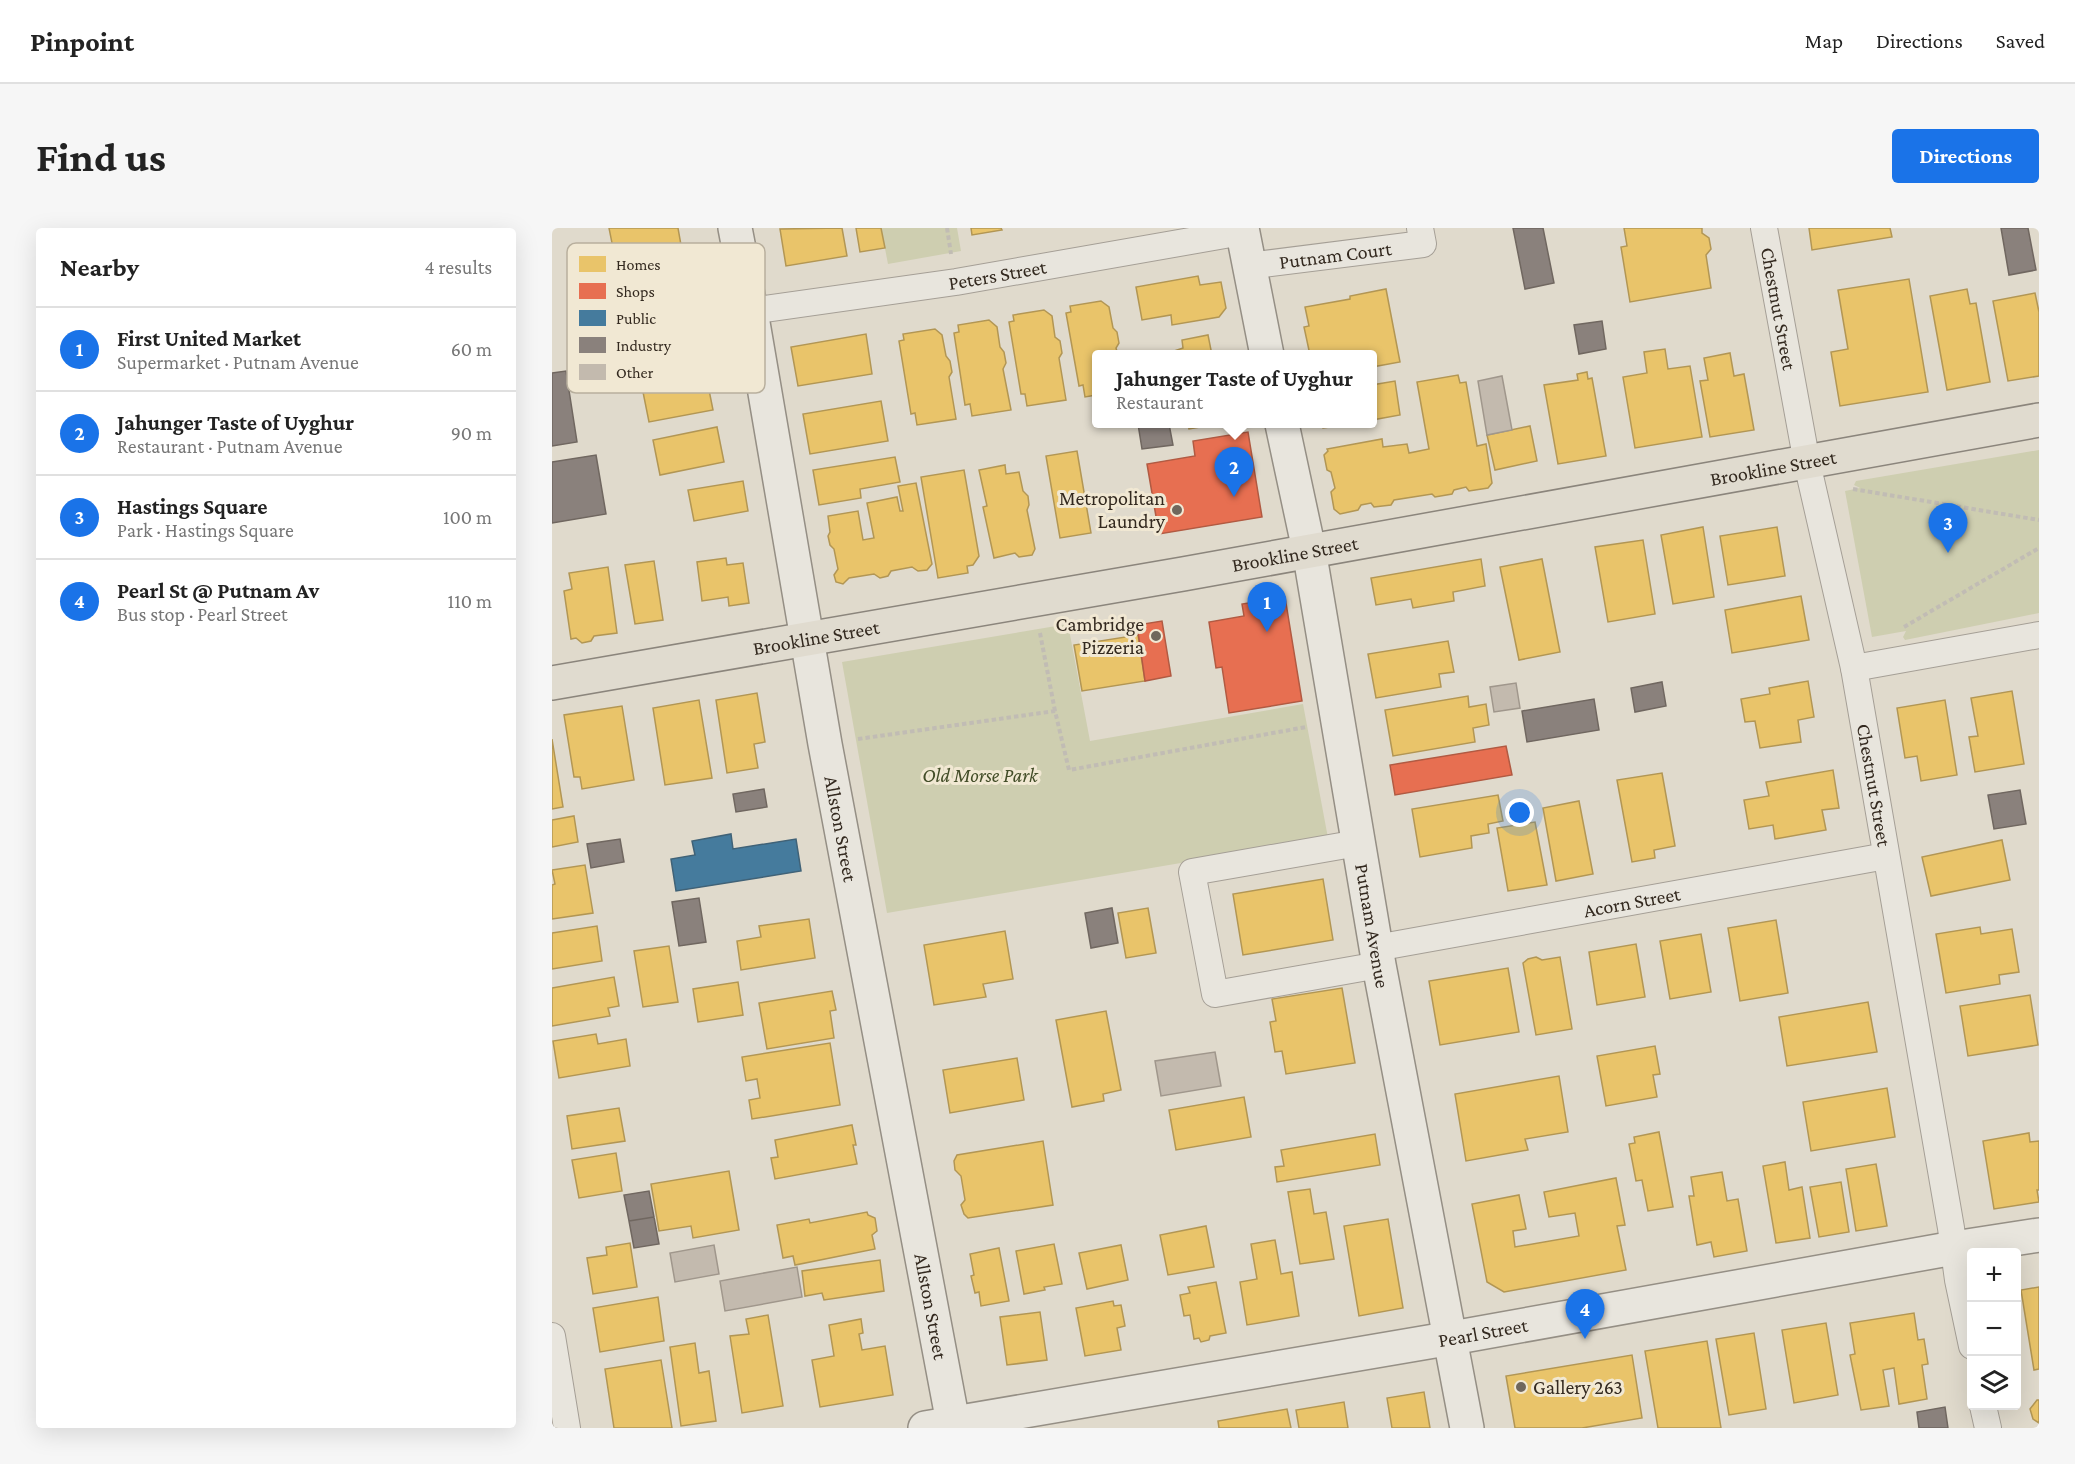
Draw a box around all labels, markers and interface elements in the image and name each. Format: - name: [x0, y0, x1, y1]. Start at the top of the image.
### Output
- text: Pinpoint: [30, 26, 134, 57]
- text: Map: [1805, 29, 1843, 53]
- text: Directions: [1876, 29, 1963, 53]
- text: Saved: [1996, 29, 2045, 53]
- button: Directions: [1892, 129, 2039, 183]
- text: Find us: [36, 133, 166, 180]
- street label: Putnam Court: [1278, 237, 1393, 273]
- legend: [567, 243, 765, 393]
- street label: Chestnut Street: [1757, 245, 1801, 372]
- text: Nearby: [60, 253, 139, 282]
- street label: Peters Street: [947, 255, 1048, 294]
- text: 4 results: [425, 256, 492, 278]
- text: Homes: [616, 256, 661, 273]
- text: Shops: [616, 283, 655, 301]
- text: Public: [616, 310, 656, 327]
- text: First United Market: [117, 326, 301, 351]
- text: Industry: [616, 337, 672, 355]
- text: 1: [76, 338, 83, 360]
- text: 60 m: [451, 338, 492, 360]
- popup: [1092, 350, 1377, 428]
- text: Supermarket · Putnam Avenue: [117, 351, 359, 373]
- text: Other: [616, 364, 654, 381]
- text: Jahunger Taste of Uyghur: [1116, 366, 1353, 391]
- text: Restaurant: [1116, 391, 1203, 413]
- text: Jahunger Taste of Uyghur: [117, 410, 354, 435]
- text: 2: [74, 422, 85, 444]
- text: 90 m: [451, 422, 492, 444]
- text: Restaurant · Putnam Avenue: [117, 435, 343, 457]
- street label: Brookline Street: [1708, 446, 1838, 490]
- pin: 2: [1214, 448, 1254, 497]
- place label: Metropolitan Laundry: [1059, 487, 1166, 533]
- text: Hastings Square: [117, 494, 267, 519]
- marker: Metropolitan Laundry: [1170, 503, 1184, 517]
- pin: 3: [1928, 504, 1968, 553]
- text: 3: [75, 506, 84, 528]
- text: 100 m: [443, 506, 492, 528]
- text: Park · Hastings Square: [117, 519, 294, 541]
- street label: Brookline Street: [1230, 532, 1360, 576]
- text: Pearl St @ Putnam Av: [117, 578, 319, 603]
- pin: 1: [1248, 582, 1286, 632]
- text: 4: [74, 590, 85, 612]
- text: 110 m: [448, 590, 492, 612]
- text: Bus stop · Pearl Street: [117, 603, 288, 625]
- place label: Cambridge Pizzeria: [1055, 613, 1144, 658]
- street label: Brookline Street: [751, 616, 881, 659]
- marker: Cambridge Pizzeria: [1149, 629, 1163, 643]
- street label: Chestnut Street: [1853, 722, 1896, 849]
- park label: Old Morse Park: [922, 764, 1039, 786]
- street label: Allston Street: [820, 774, 862, 884]
- your location: [1505, 798, 1534, 827]
- street label: Putnam Avenue: [1351, 862, 1394, 990]
- street label: Acorn Street: [1582, 882, 1682, 921]
- map controls: [1967, 1248, 2021, 1410]
- button: +: [1967, 1248, 2021, 1302]
- street label: Allston Street: [910, 1251, 952, 1362]
- pin: 4: [1566, 1290, 1604, 1339]
- button: −: [1967, 1302, 2021, 1356]
- street label: Pearl Street: [1436, 1314, 1530, 1351]
- button: layers: [1967, 1356, 2021, 1410]
- place label: Gallery 263: [1533, 1376, 1623, 1399]
- marker: Gallery 263: [1514, 1380, 1528, 1394]

